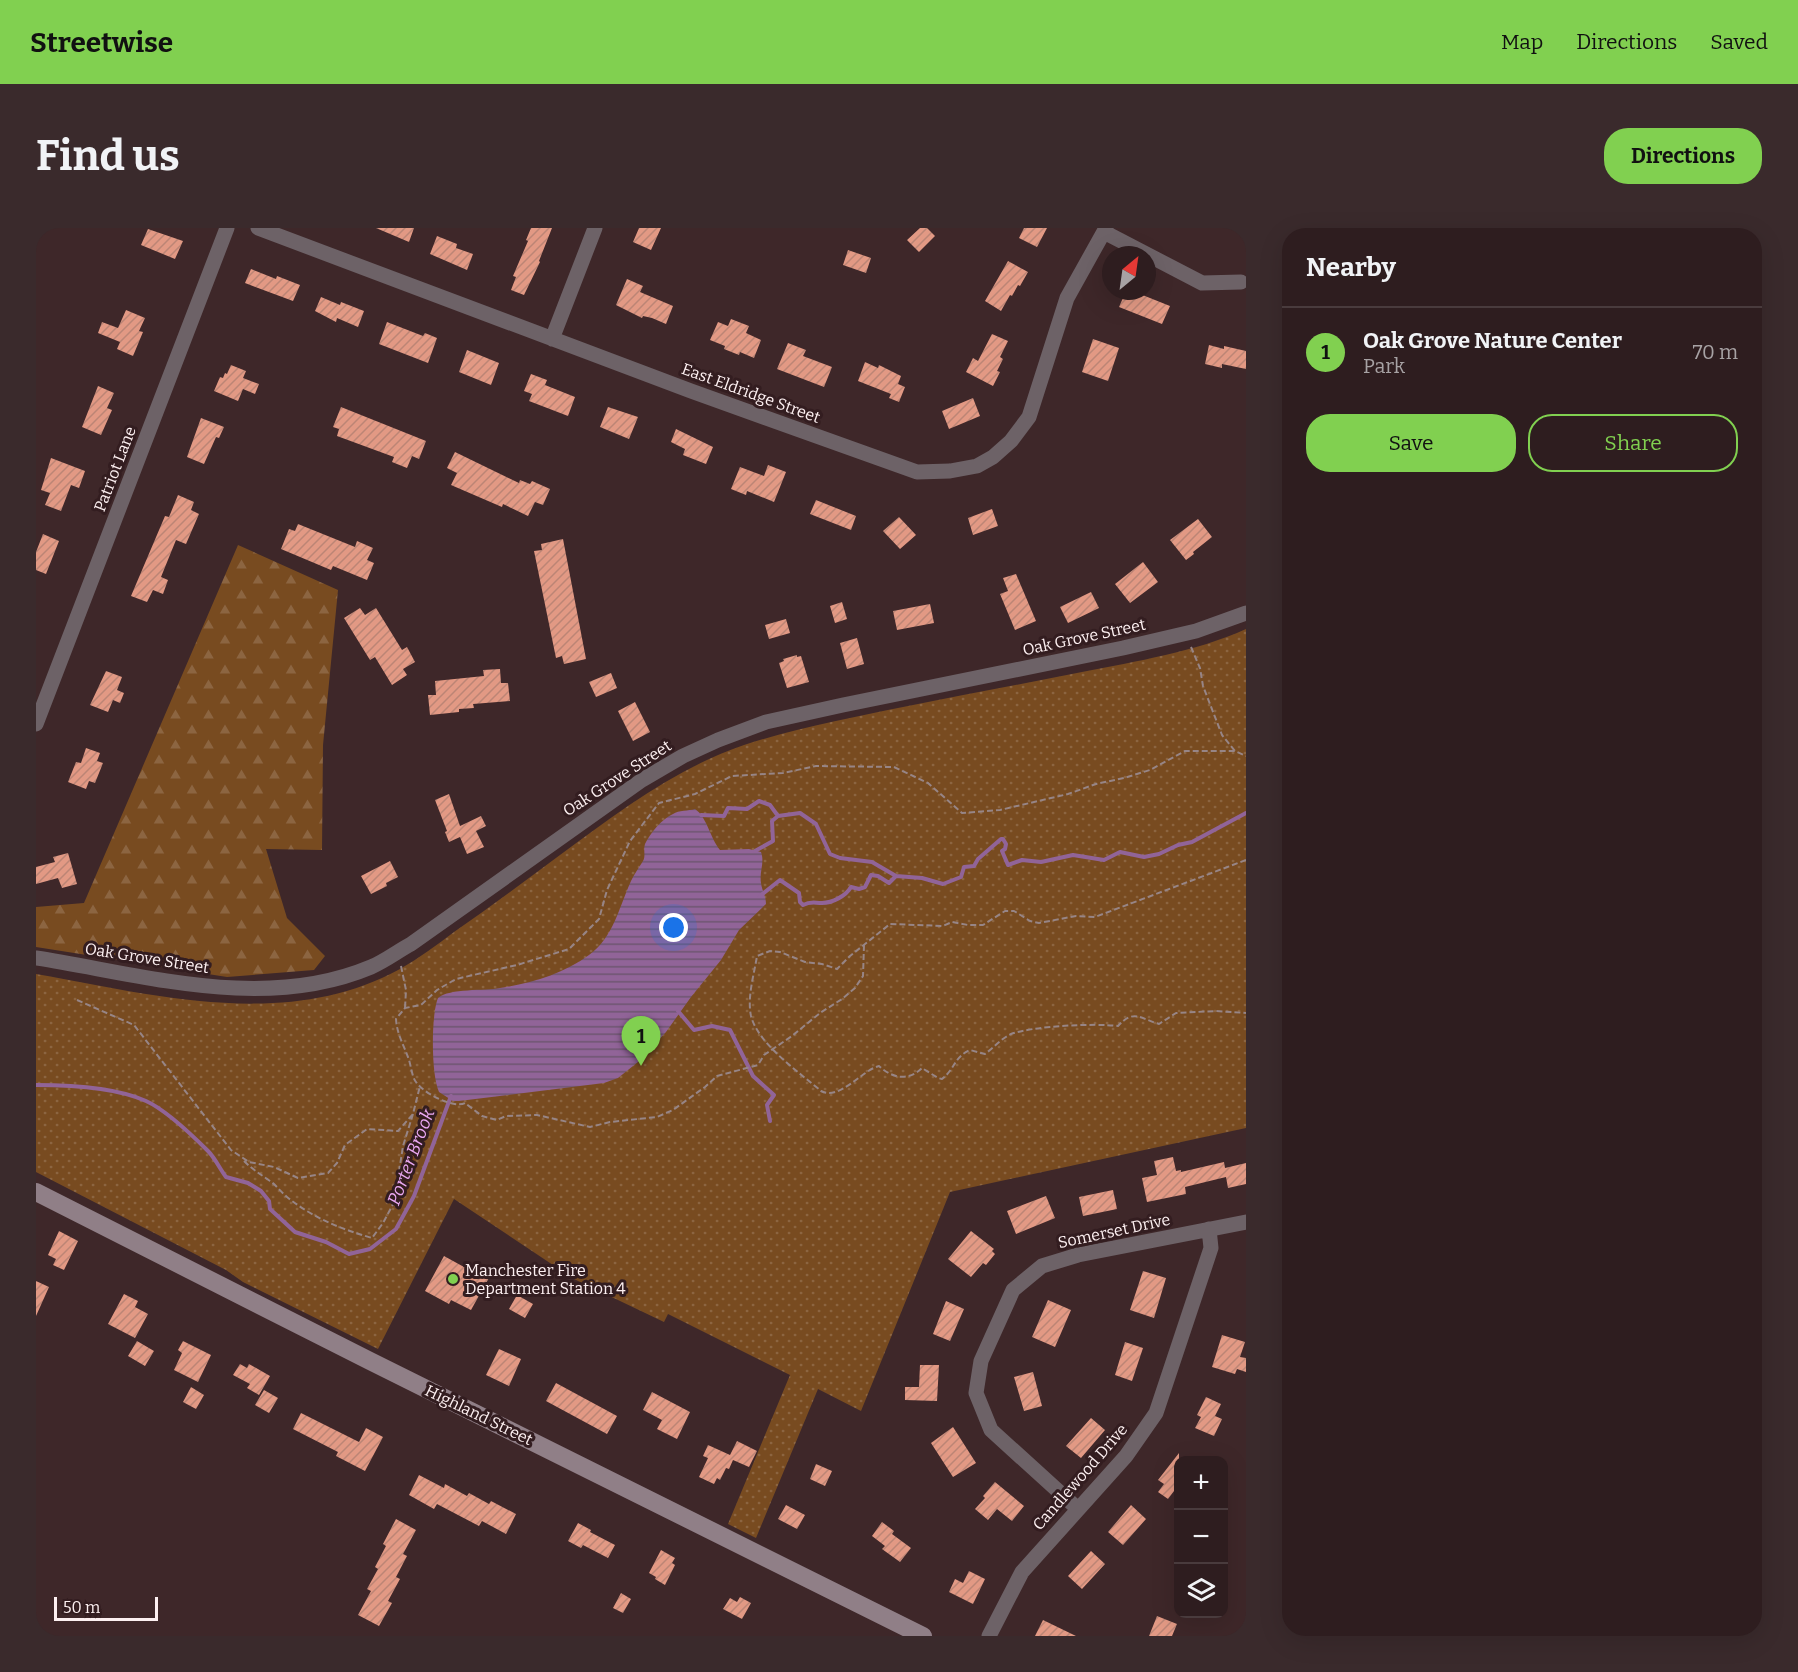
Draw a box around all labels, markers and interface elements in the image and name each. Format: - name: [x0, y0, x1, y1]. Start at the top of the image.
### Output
- text: Streetwise: [30, 26, 173, 59]
- text: Map: [1501, 29, 1543, 55]
- text: Directions: [1576, 29, 1677, 55]
- text: Saved: [1710, 29, 1768, 55]
- button: Directions: [1604, 128, 1762, 184]
- text: Find us: [36, 131, 180, 181]
- north arrow: [1102, 246, 1156, 300]
- text: Nearby: [1306, 252, 1396, 283]
- text: Oak Grove Nature Center: [1363, 327, 1622, 354]
- text: 1: [1321, 340, 1330, 364]
- text: 70 m: [1692, 340, 1738, 364]
- text: Park: [1363, 354, 1405, 378]
- street label: East Eldridge Street: [679, 359, 823, 427]
- button: Save: [1306, 414, 1516, 472]
- button: Share: [1528, 414, 1738, 472]
- street label: Patriot Lane: [90, 424, 140, 514]
- street label: Oak Grove Street: [1021, 615, 1147, 659]
- street label: Oak Grove Street: [559, 736, 675, 820]
- your location: [659, 913, 688, 942]
- street label: Oak Grove Street: [84, 939, 211, 977]
- pin: 1: [622, 1016, 660, 1066]
- water label: Porter Brook: [383, 1106, 440, 1208]
- street label: Somerset Drive: [1056, 1210, 1172, 1252]
- place label: Manchester Fire Department Station 4: [465, 1261, 626, 1298]
- marker: Manchester Fire Department Station 4: [446, 1272, 460, 1286]
- street label: Highland Street: [422, 1381, 536, 1449]
- street label: Candlewood Drive: [1029, 1420, 1131, 1534]
- map controls: [1174, 1456, 1228, 1618]
- button: +: [1174, 1456, 1228, 1510]
- button: −: [1174, 1510, 1228, 1564]
- button: layers: [1174, 1564, 1228, 1618]
- scale bar: [54, 1594, 158, 1622]
- text: 50 m: [63, 1598, 100, 1617]

